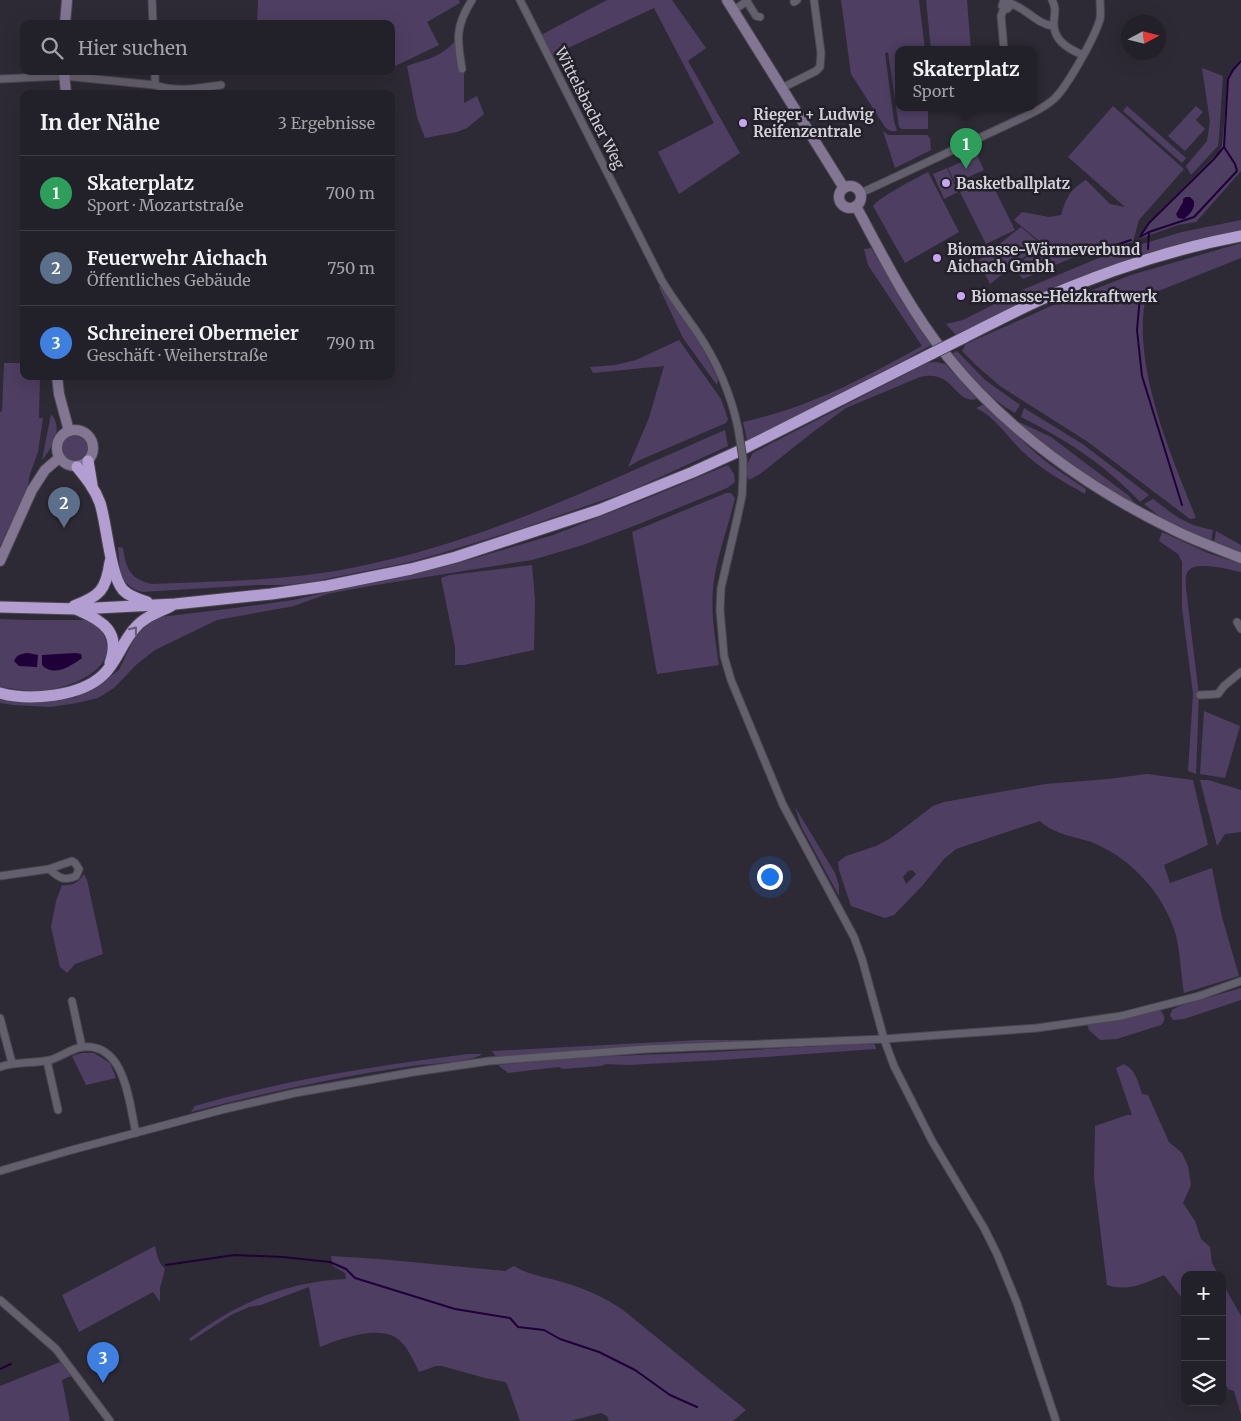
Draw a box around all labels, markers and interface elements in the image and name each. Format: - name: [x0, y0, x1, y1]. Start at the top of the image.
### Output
- north arrow: [1121, 15, 1166, 60]
- search box: [20, 20, 395, 75]
- icon: search: [38, 34, 66, 62]
- text: Hier suchen: [78, 36, 188, 60]
- street label: Wittelsbacher Weg: [551, 43, 629, 172]
- popup: [895, 46, 1037, 111]
- text: Skaterplatz: [912, 57, 1020, 81]
- text: Sport: [912, 81, 955, 101]
- place label: Rieger + Ludwig Reifenzentrale: [753, 105, 875, 141]
- text: In der Nähe: [40, 109, 160, 136]
- text: 3 Ergebnisse: [278, 113, 375, 133]
- marker: Rieger + Ludwig Reifenzentrale: [737, 117, 749, 129]
- pin: 1: [950, 128, 982, 169]
- text: Skaterplatz: [87, 171, 194, 195]
- place label: Basketballplatz: [956, 174, 1070, 193]
- marker: Basketballplatz: [940, 177, 952, 189]
- text: 1: [52, 183, 60, 203]
- text: 700 m: [326, 183, 375, 203]
- text: Sport · Mozartstraße: [87, 195, 244, 215]
- place label: Biomasse-Wärmeverbund Aichach Gmbh: [946, 240, 1140, 276]
- text: Feuerwehr Aichach: [87, 246, 267, 270]
- marker: Biomasse-Wärmeverbund Aichach Gmbh: [931, 252, 943, 264]
- text: 2: [51, 258, 61, 278]
- text: 750 m: [327, 258, 375, 278]
- text: Öffentliches Gebäude: [87, 270, 251, 290]
- place label: Biomasse-Heizkraftwerk: [971, 287, 1158, 306]
- marker: Biomasse-Heizkraftwerk: [955, 290, 967, 302]
- text: Schreinerei Obermeier: [87, 321, 299, 345]
- text: 3: [51, 333, 61, 353]
- text: 790 m: [326, 333, 375, 353]
- text: Geschäft · Weiherstraße: [87, 345, 268, 365]
- pin: 2: [48, 487, 80, 528]
- one-way arrow: [129, 626, 138, 635]
- your location: [757, 864, 783, 890]
- map controls: [1181, 1271, 1226, 1406]
- button: +: [1181, 1271, 1226, 1316]
- button: −: [1181, 1316, 1226, 1361]
- pin: 3: [87, 1342, 119, 1383]
- button: layers: [1181, 1361, 1226, 1406]

